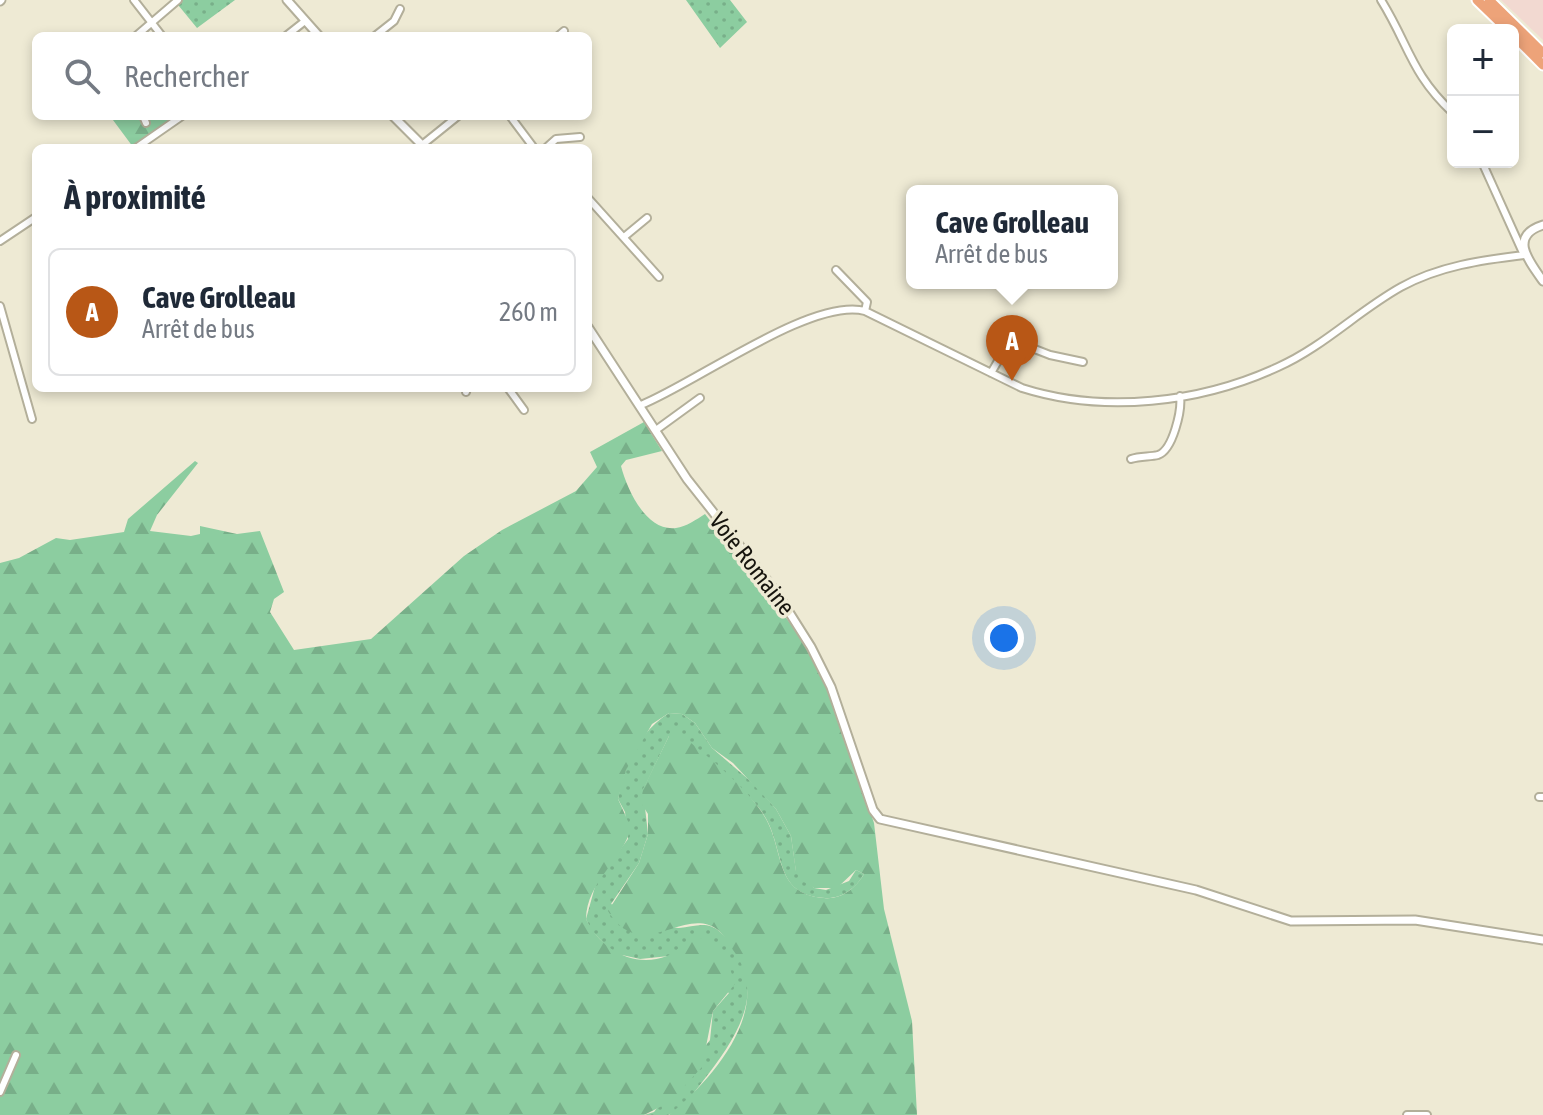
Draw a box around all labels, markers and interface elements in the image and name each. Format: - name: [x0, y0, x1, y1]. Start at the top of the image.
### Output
- map controls: [1447, 24, 1519, 168]
- button: +: [1447, 24, 1519, 96]
- search box: [32, 32, 592, 120]
- icon: search: [60, 54, 104, 98]
- text: Rechercher: [124, 59, 249, 93]
- button: −: [1447, 96, 1519, 168]
- text: À proximité: [64, 177, 206, 216]
- popup: [906, 185, 1118, 289]
- text: Cave Grolleau: [935, 205, 1089, 239]
- text: Arrêt de bus: [935, 239, 1048, 269]
- text: Cave Grolleau: [142, 280, 296, 314]
- text: A: [86, 297, 98, 327]
- text: 260 m: [499, 297, 558, 327]
- text: Arrêt de bus: [142, 314, 255, 344]
- pin: A: [986, 315, 1038, 381]
- street label: Voie Romaine: [704, 507, 801, 620]
- your location: [984, 618, 1024, 658]

